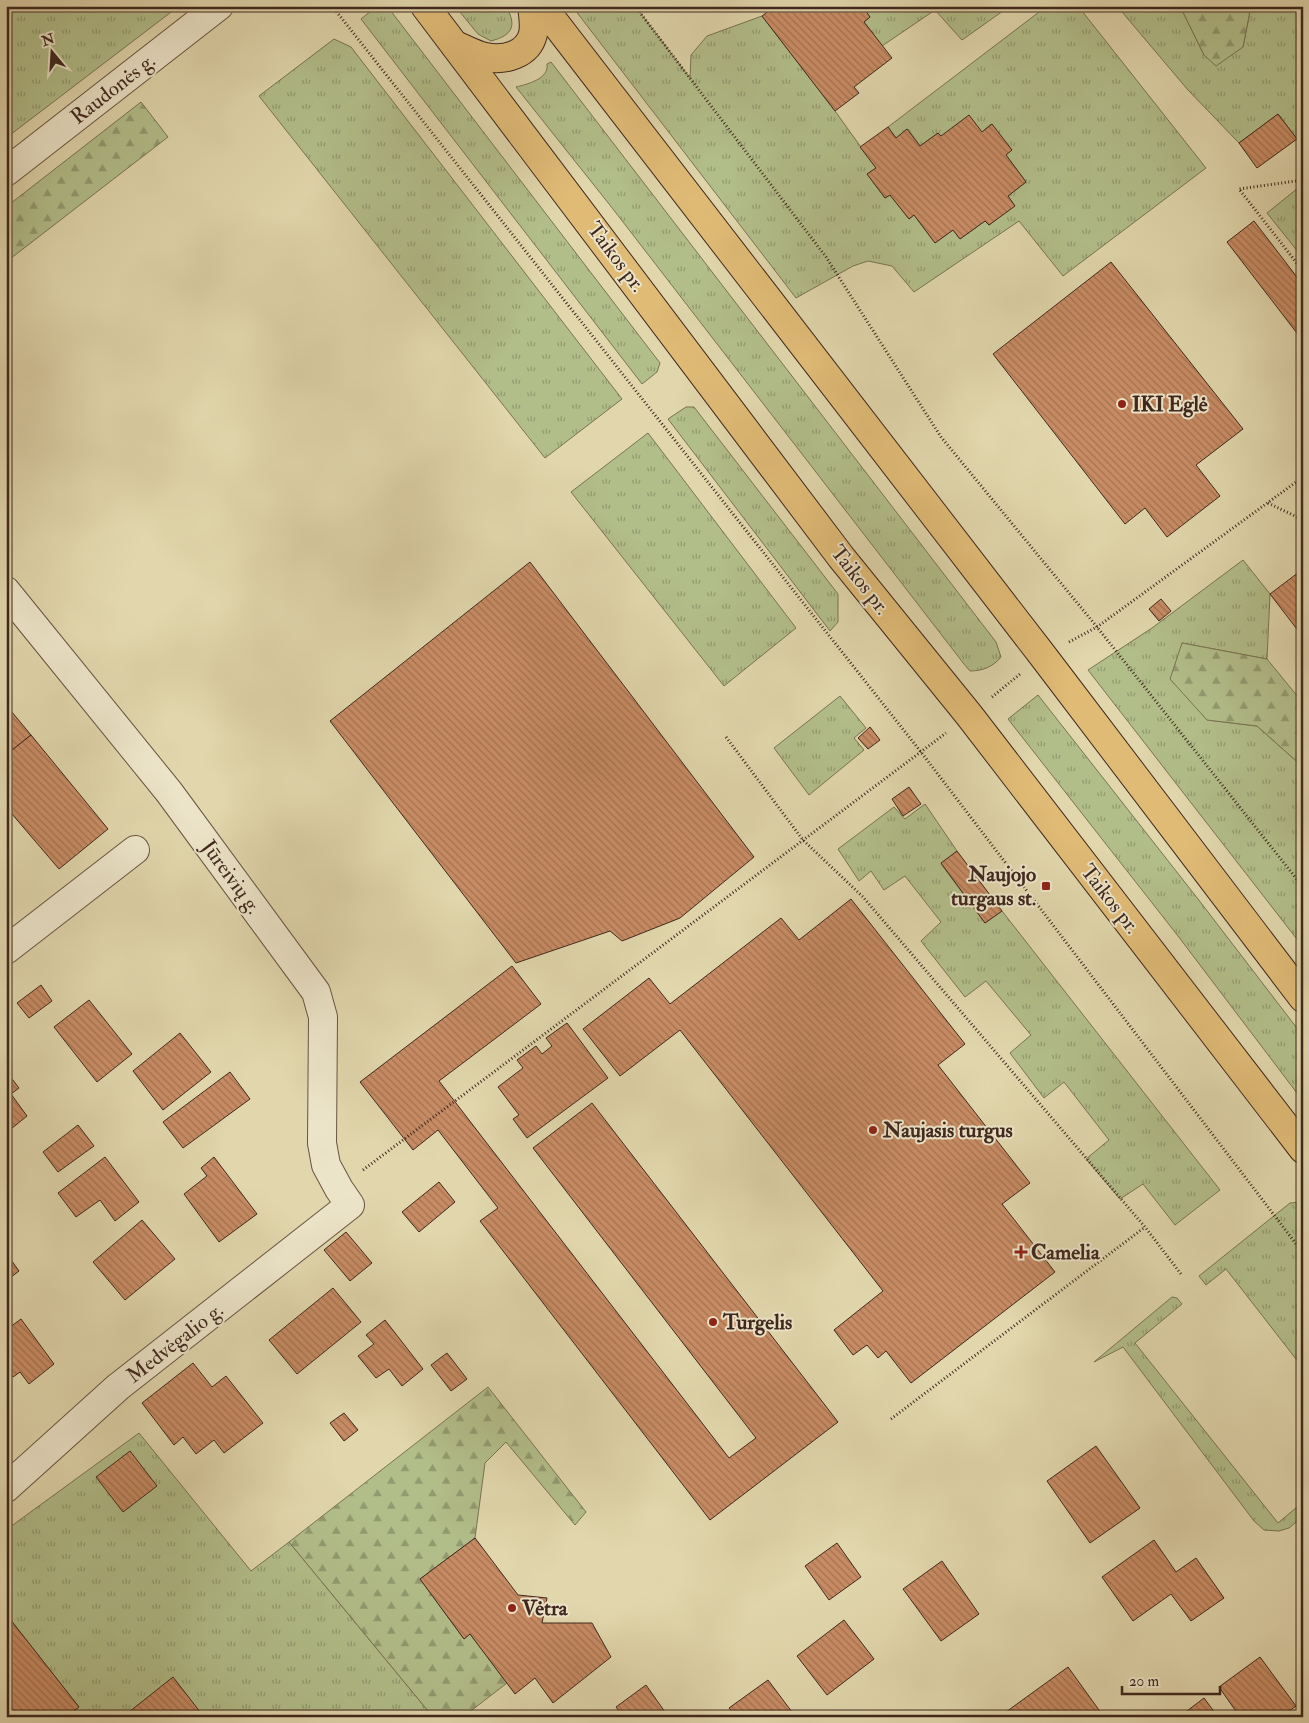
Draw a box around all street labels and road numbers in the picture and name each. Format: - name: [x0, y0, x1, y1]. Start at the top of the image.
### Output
- street label: Raudonės g.: [65, 47, 161, 131]
- street label: Taikos pr.: [581, 217, 651, 297]
- street label: Taikos pr.: [824, 540, 896, 620]
- street label: Jūreivių g.: [194, 834, 267, 919]
- street label: Taikos pr.: [1074, 859, 1146, 939]
- street label: Medvėgalio g.: [121, 1297, 229, 1389]

